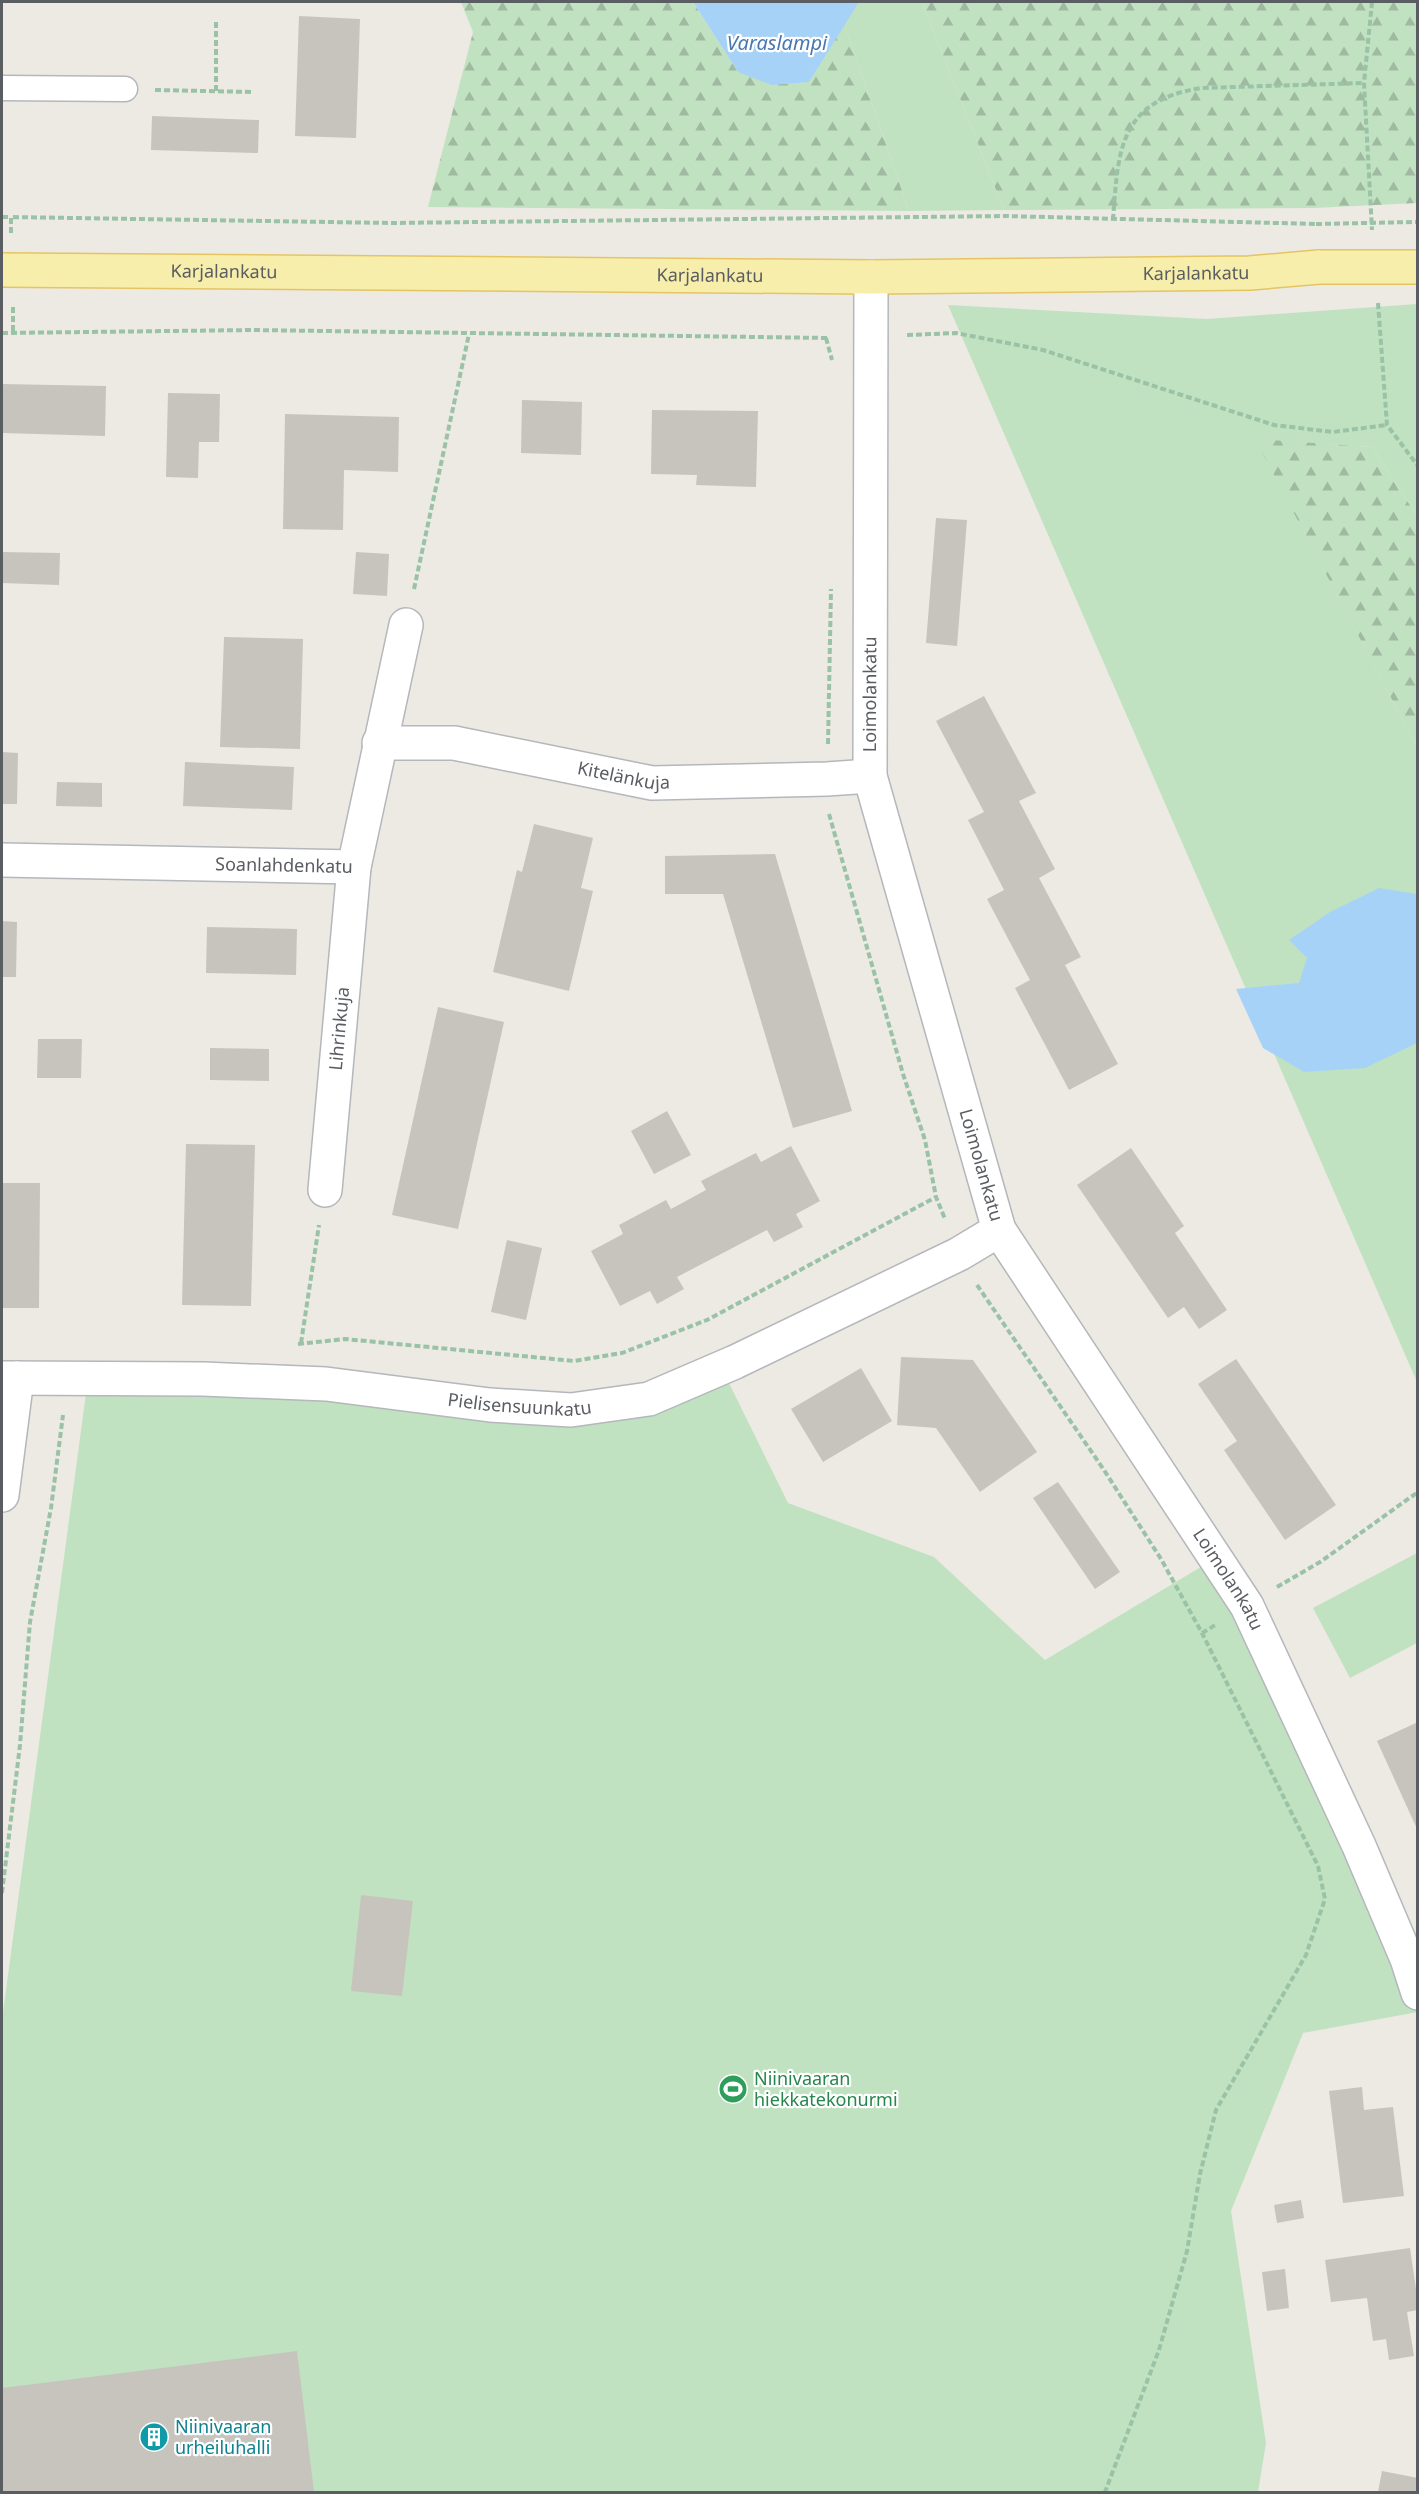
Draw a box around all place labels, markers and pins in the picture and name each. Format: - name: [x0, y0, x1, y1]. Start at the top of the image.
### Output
- place label: Niinivaaran hiekkatekonurmi: [754, 2066, 898, 2111]
- sports icon: Niinivaaran hiekkatekonurmi: [717, 2073, 749, 2105]
- place label: Niinivaaran urheiluhalli: [175, 2414, 271, 2459]
- building icon: Niinivaaran urheiluhalli: [138, 2421, 170, 2453]

